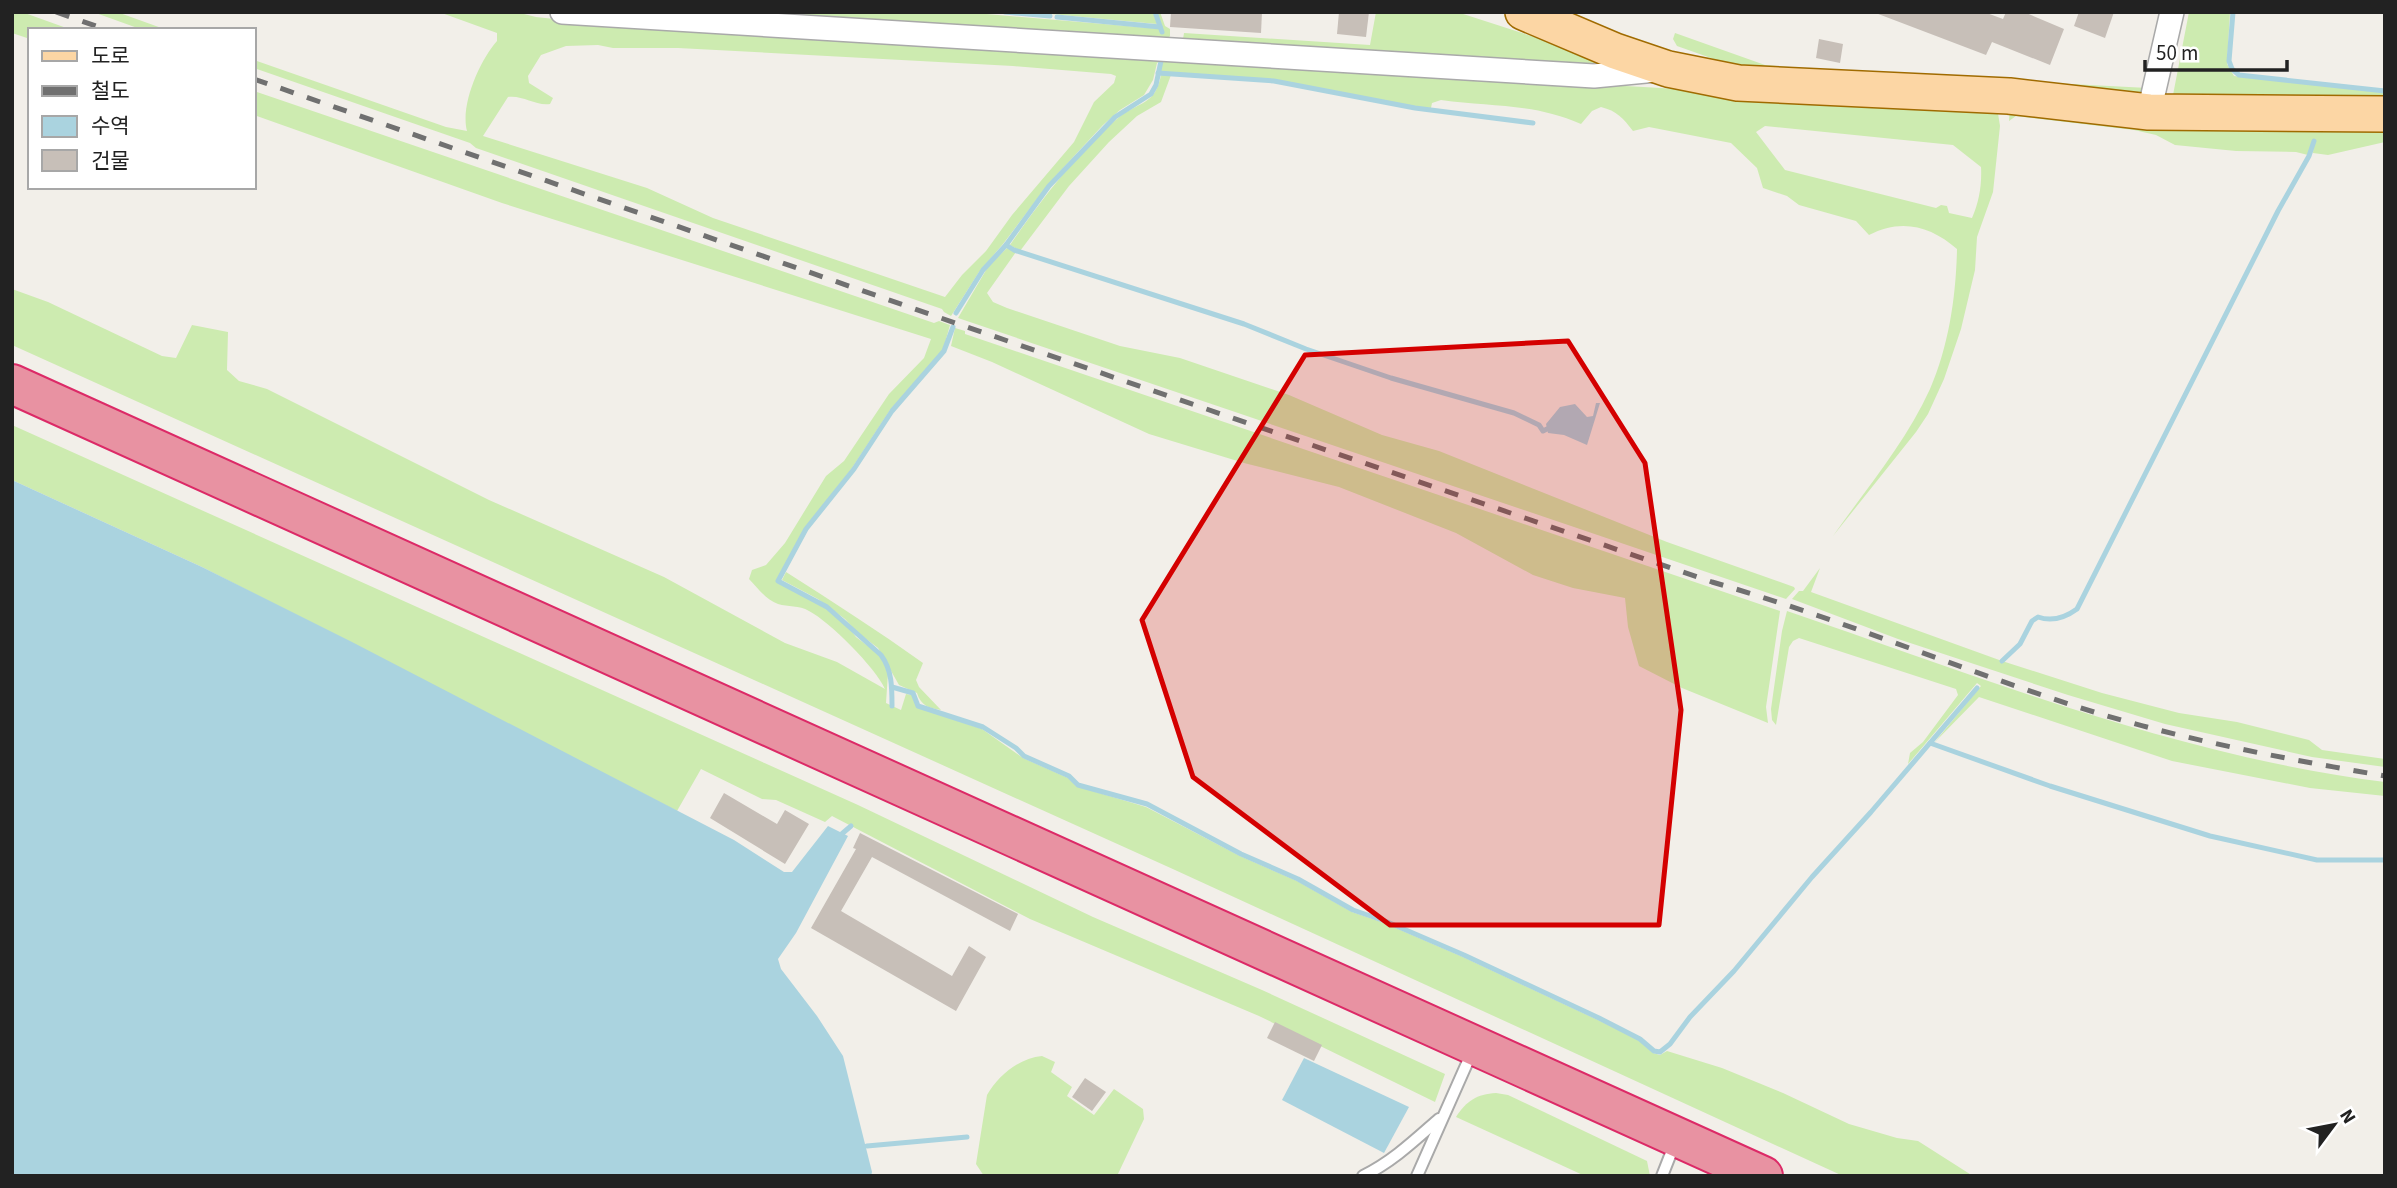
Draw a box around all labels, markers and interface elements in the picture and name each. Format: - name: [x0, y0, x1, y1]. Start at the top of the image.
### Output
- legend: [28, 28, 256, 189]
- scale bar: [2145, 28, 2287, 72]
- text: 50 m: [2156, 38, 2198, 68]
- text: 도로: [91, 41, 130, 71]
- text: 철도: [91, 76, 130, 106]
- text: 수역: [91, 111, 130, 141]
- text: 건물: [91, 146, 130, 176]
- north arrow: [2299, 1090, 2369, 1160]
- text: N: [2332, 1104, 2362, 1129]

